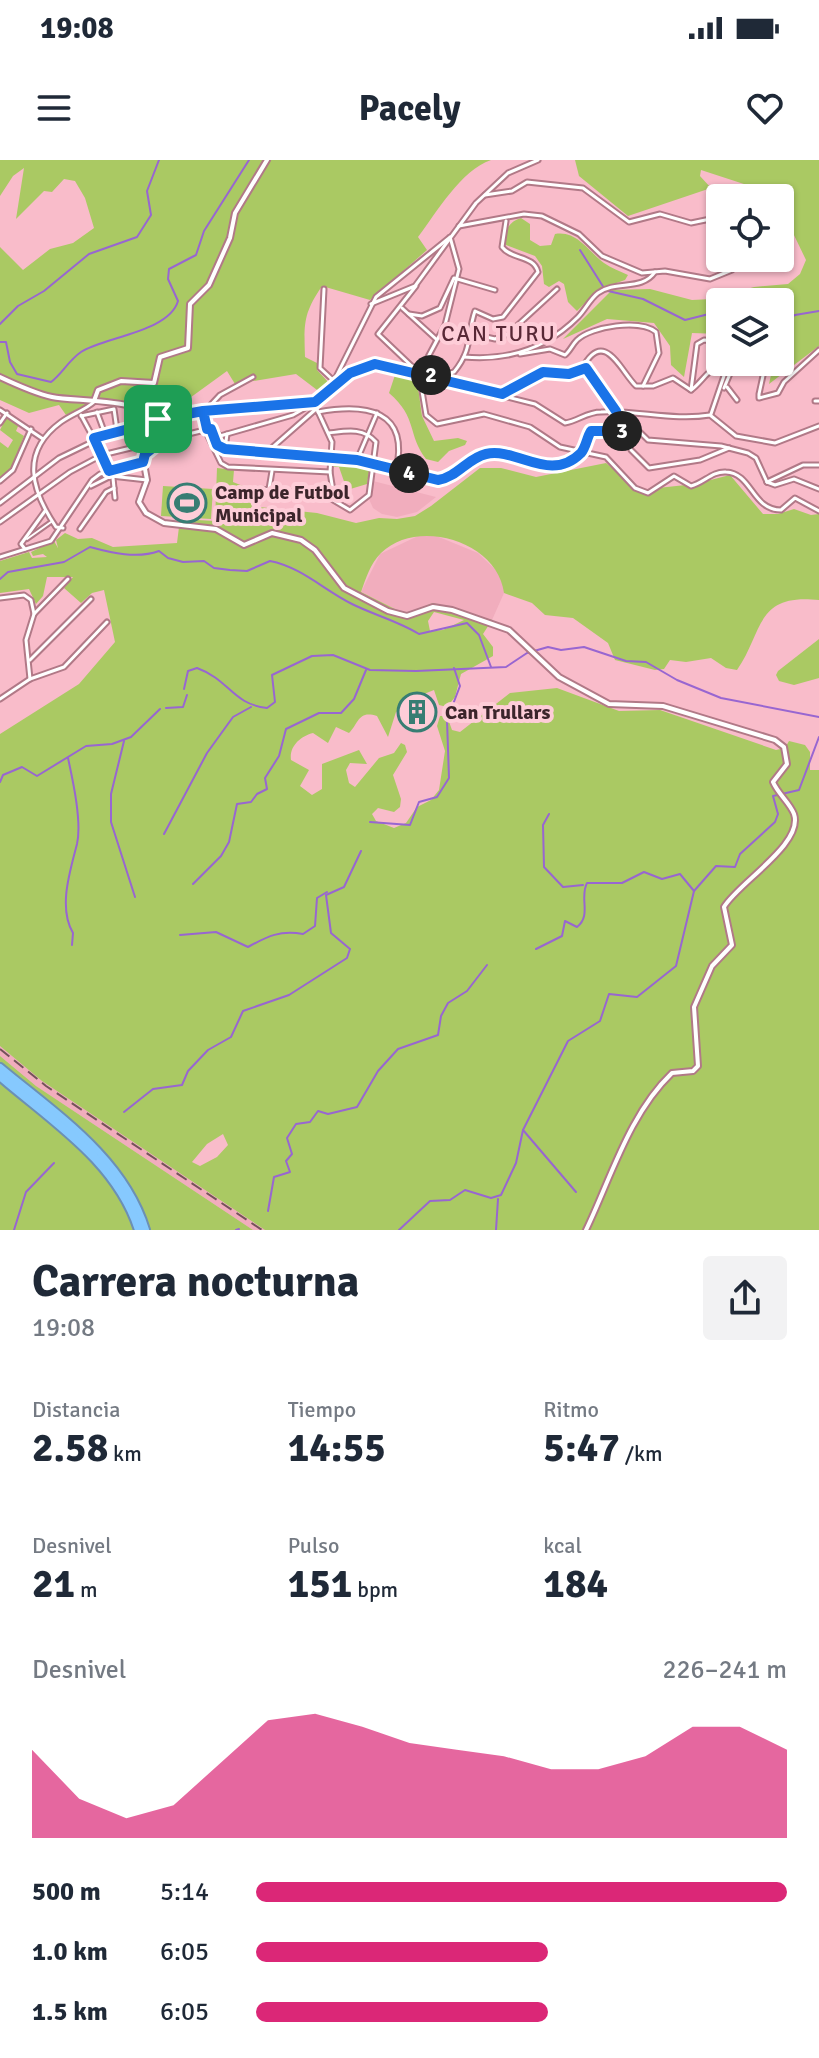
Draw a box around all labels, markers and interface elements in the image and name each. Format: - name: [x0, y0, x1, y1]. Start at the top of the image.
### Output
- text: 19:08: [40, 10, 114, 47]
- icon: menu: [32, 86, 76, 130]
- text: Pacely: [358, 86, 461, 131]
- icon: heart: [743, 86, 787, 130]
- map controls: [706, 184, 794, 376]
- button: locate: [706, 184, 794, 272]
- button: layers: [706, 288, 794, 376]
- district label: CAN TURU: [441, 320, 557, 347]
- pin: 2: [411, 355, 451, 395]
- text: 2: [425, 361, 437, 388]
- pin: [124, 385, 192, 453]
- icon: arrive: [136, 397, 180, 441]
- pin: 3: [602, 411, 642, 451]
- text: 3: [616, 417, 628, 444]
- pin: 4: [389, 453, 429, 493]
- text: 4: [403, 459, 415, 486]
- place label: Camp de Futbol Municipal: [215, 480, 350, 528]
- sports icon: Camp de Futbol Municipal: [166, 482, 208, 524]
- building icon: Can Trullars: [396, 691, 438, 733]
- place label: Can Trullars: [445, 700, 551, 725]
- text: Carrera nocturna: [32, 1255, 359, 1309]
- button: share: [703, 1256, 787, 1340]
- text: 19:08: [32, 1312, 95, 1344]
- text: Distancia: [32, 1396, 120, 1423]
- text: Tiempo: [288, 1396, 356, 1423]
- text: Ritmo: [543, 1396, 599, 1423]
- text: 2.58: [32, 1423, 108, 1473]
- text: 14:55: [288, 1423, 386, 1473]
- text: 5:47: [543, 1423, 620, 1473]
- text: km: [108, 1440, 142, 1467]
- text: /km: [620, 1440, 663, 1467]
- text: Desnivel: [32, 1532, 112, 1559]
- text: Pulso: [288, 1532, 339, 1559]
- text: kcal: [543, 1532, 582, 1559]
- text: 21: [32, 1559, 75, 1609]
- text: 151: [288, 1559, 352, 1609]
- text: 184: [543, 1559, 608, 1609]
- text: m: [75, 1576, 98, 1603]
- text: bpm: [352, 1576, 398, 1603]
- text: Desnivel: [32, 1654, 126, 1686]
- text: 226–241 m: [663, 1654, 787, 1686]
- text: 500 m: [32, 1876, 101, 1908]
- text: 5:14: [160, 1876, 209, 1908]
- text: 1.0 km: [32, 1936, 108, 1968]
- text: 6:05: [160, 1936, 209, 1968]
- text: 1.5 km: [32, 1996, 108, 2028]
- text: 6:05: [160, 1996, 209, 2028]

